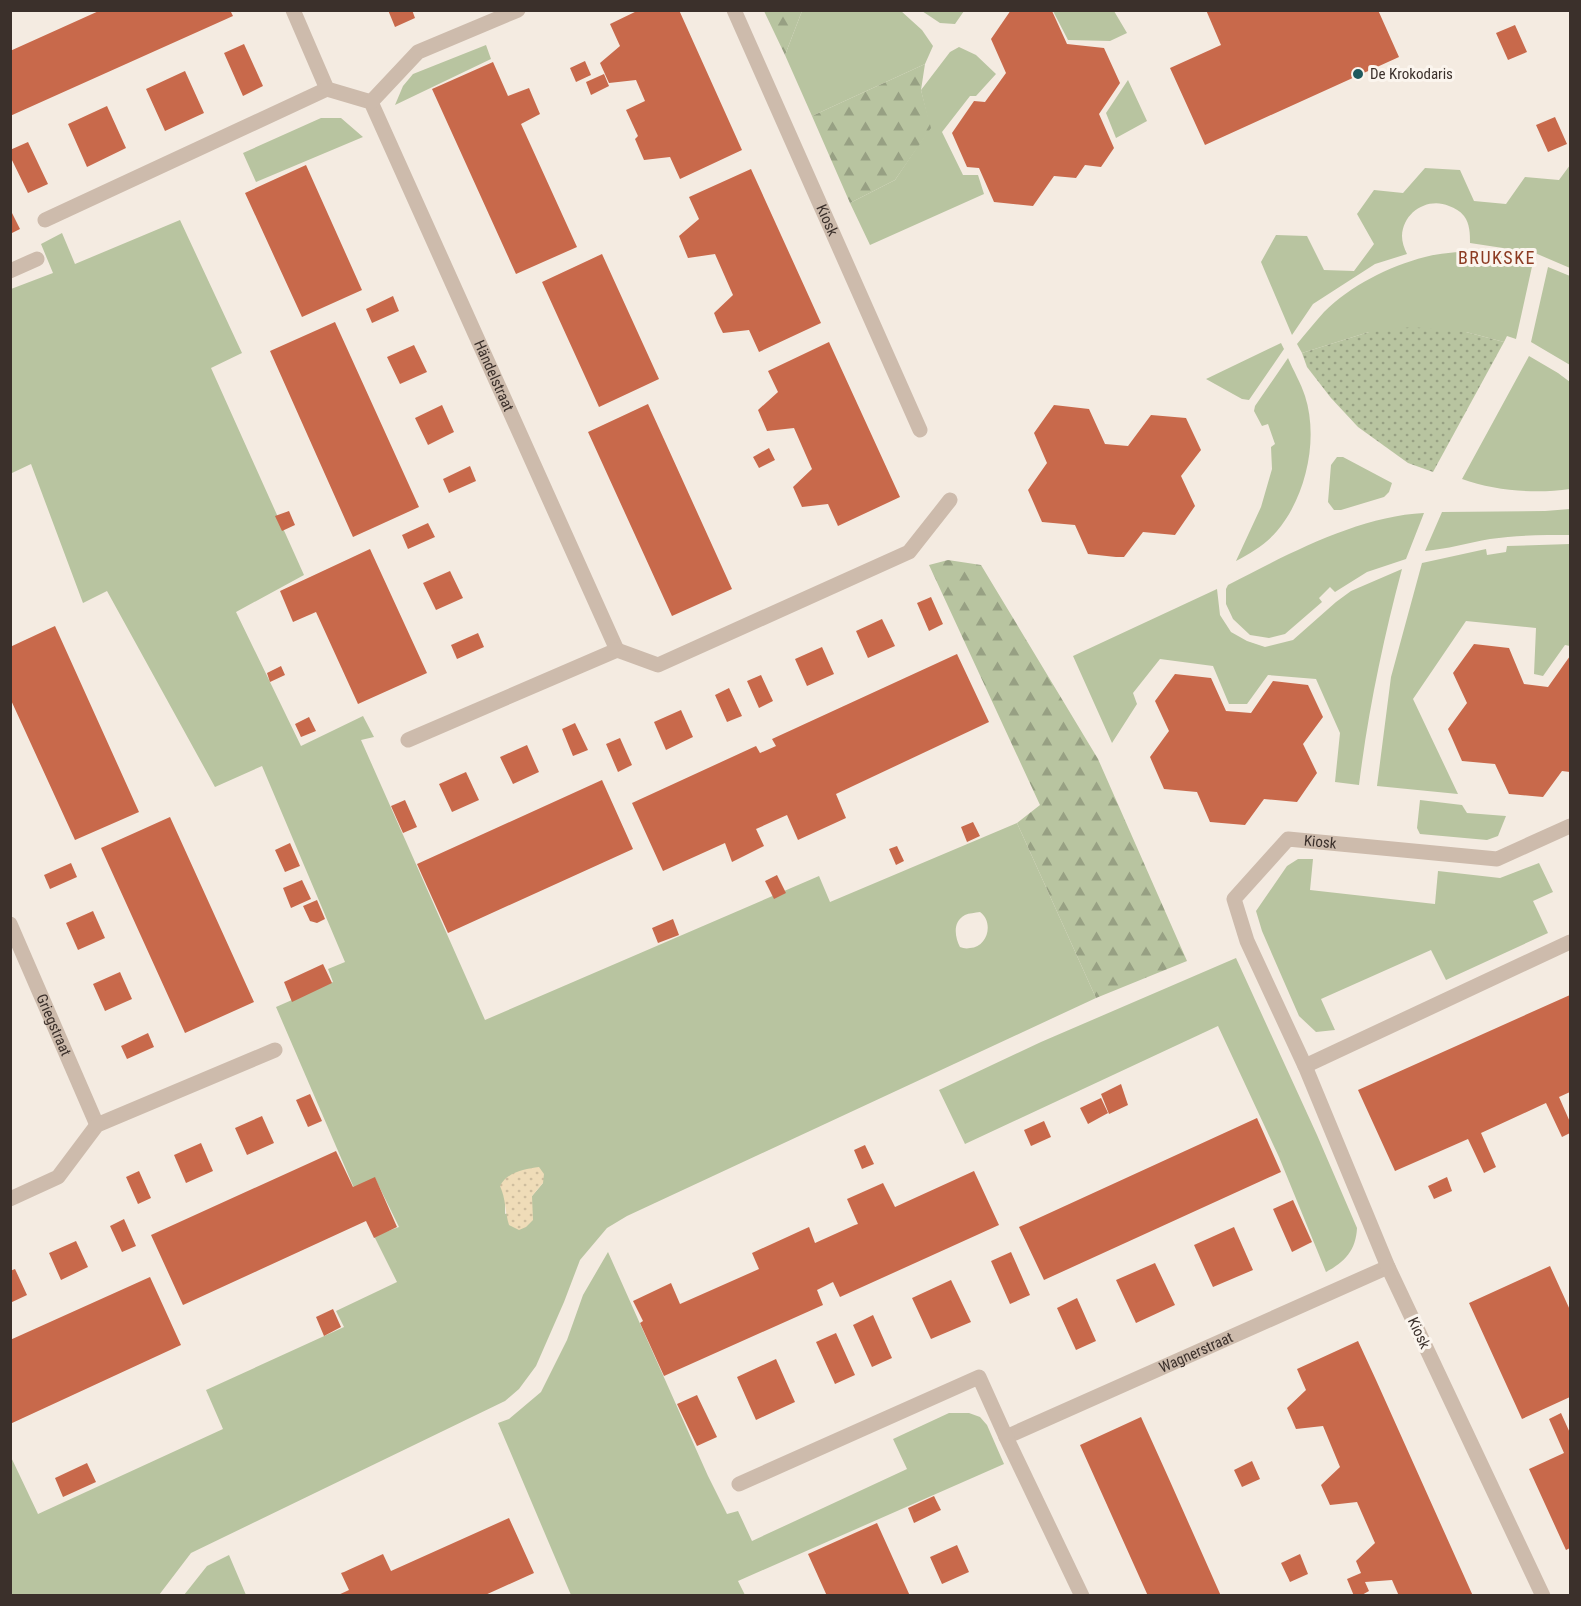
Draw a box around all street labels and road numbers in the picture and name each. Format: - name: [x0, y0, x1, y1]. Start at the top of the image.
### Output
- street label: Kiosk: [812, 202, 842, 239]
- street label: Händelstraat: [470, 337, 518, 414]
- street label: Kiosk: [1303, 832, 1338, 853]
- street label: Griegstraat: [32, 991, 75, 1059]
- street label: Kiosk: [1404, 1314, 1434, 1352]
- street label: Wagnerstraat: [1156, 1328, 1236, 1377]

